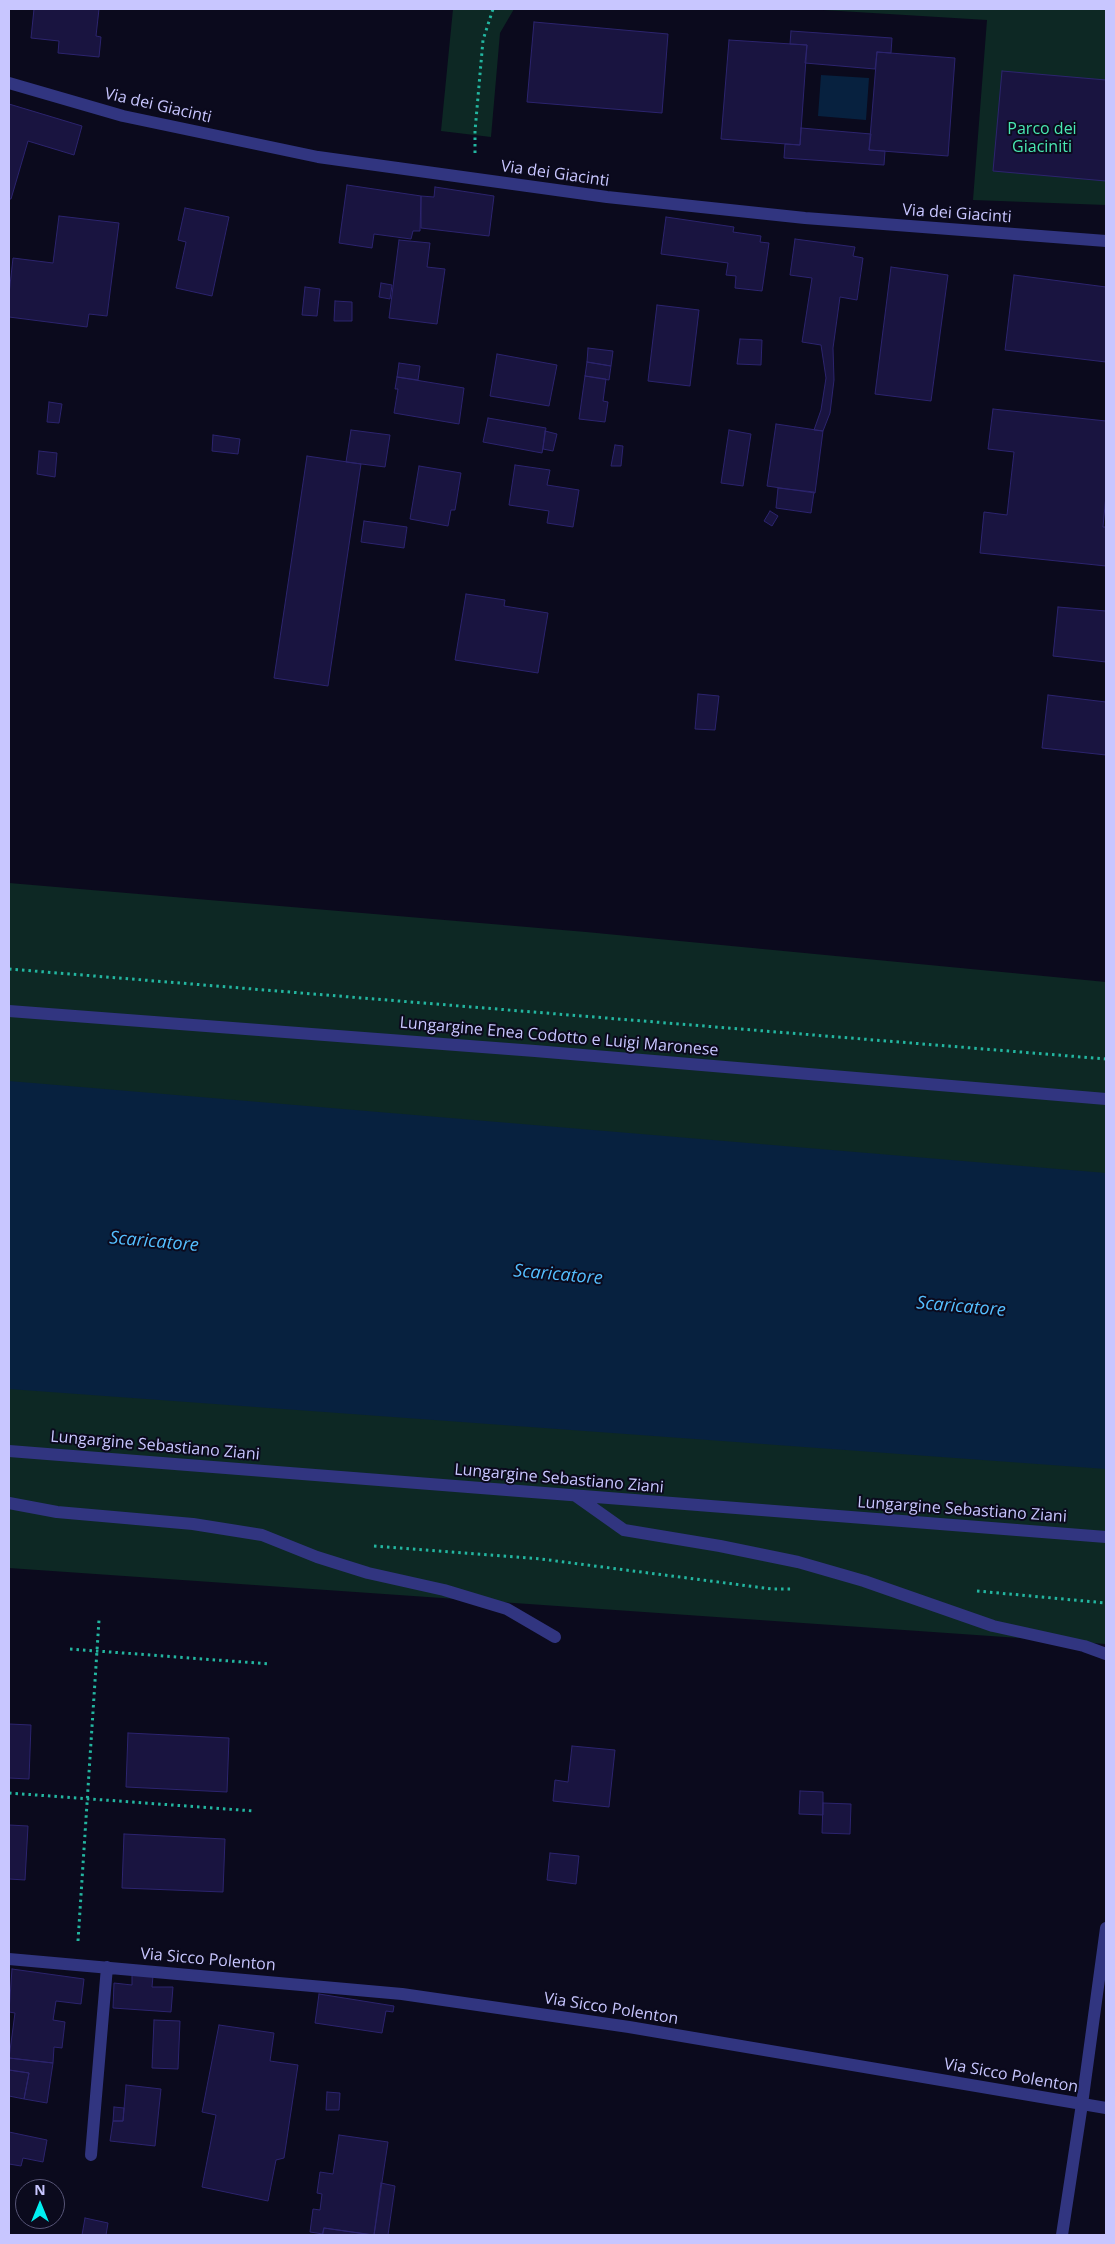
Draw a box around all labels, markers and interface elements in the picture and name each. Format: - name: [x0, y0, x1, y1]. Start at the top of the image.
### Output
- street label: Via dei Giacinti: [103, 84, 213, 128]
- park label: Parco dei Giaciniti: [1007, 119, 1077, 157]
- street label: Via dei Giacinti: [499, 157, 611, 191]
- street label: Via dei Giacinti: [902, 201, 1012, 227]
- street label: Lungargine Enea Codotto e Luigi Maronese: [399, 1013, 719, 1061]
- water label: Scaricatore: [108, 1227, 200, 1257]
- water label: Scaricatore: [512, 1260, 604, 1290]
- water label: Scaricatore: [915, 1292, 1007, 1322]
- street label: Lungargine Sebastiano Ziani: [50, 1427, 260, 1465]
- street label: Lungargine Sebastiano Ziani: [454, 1460, 664, 1498]
- street label: Lungargine Sebastiano Ziani: [857, 1493, 1067, 1527]
- street label: Via Sicco Polenton: [140, 1945, 276, 1975]
- street label: Via Sicco Polenton: [542, 1989, 680, 2029]
- street label: Via Sicco Polenton: [942, 2055, 1080, 2097]
- north arrow: [15, 2179, 65, 2229]
- text: N: [34, 2180, 46, 2199]

